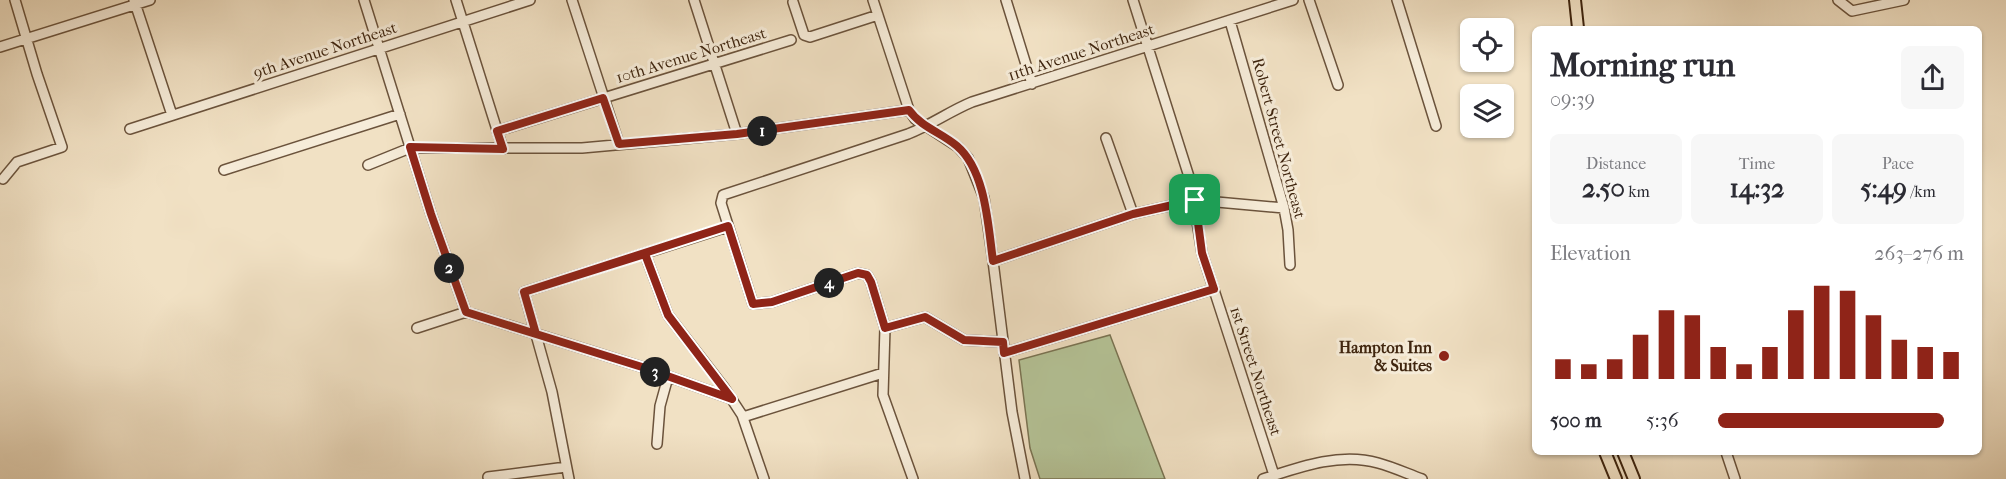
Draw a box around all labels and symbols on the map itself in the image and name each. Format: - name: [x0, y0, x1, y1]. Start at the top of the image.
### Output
- street label: 9th Avenue Northeast: [251, 18, 399, 82]
- street label: 11th Avenue Northeast: [1005, 19, 1157, 85]
- street label: 10th Avenue Northeast: [614, 23, 769, 87]
- street label: Robert Street Northeast: [1248, 56, 1310, 221]
- pin: 1: [747, 116, 777, 146]
- pin: [1169, 174, 1220, 225]
- pin: 2: [434, 253, 464, 283]
- pin: 4: [814, 268, 844, 298]
- street label: 1st Street Northeast: [1226, 304, 1286, 438]
- place label: Hampton Inn & Suites: [1339, 338, 1433, 375]
- marker: Hampton Inn & Suites: [1437, 349, 1451, 363]
- pin: 3: [640, 357, 670, 387]

